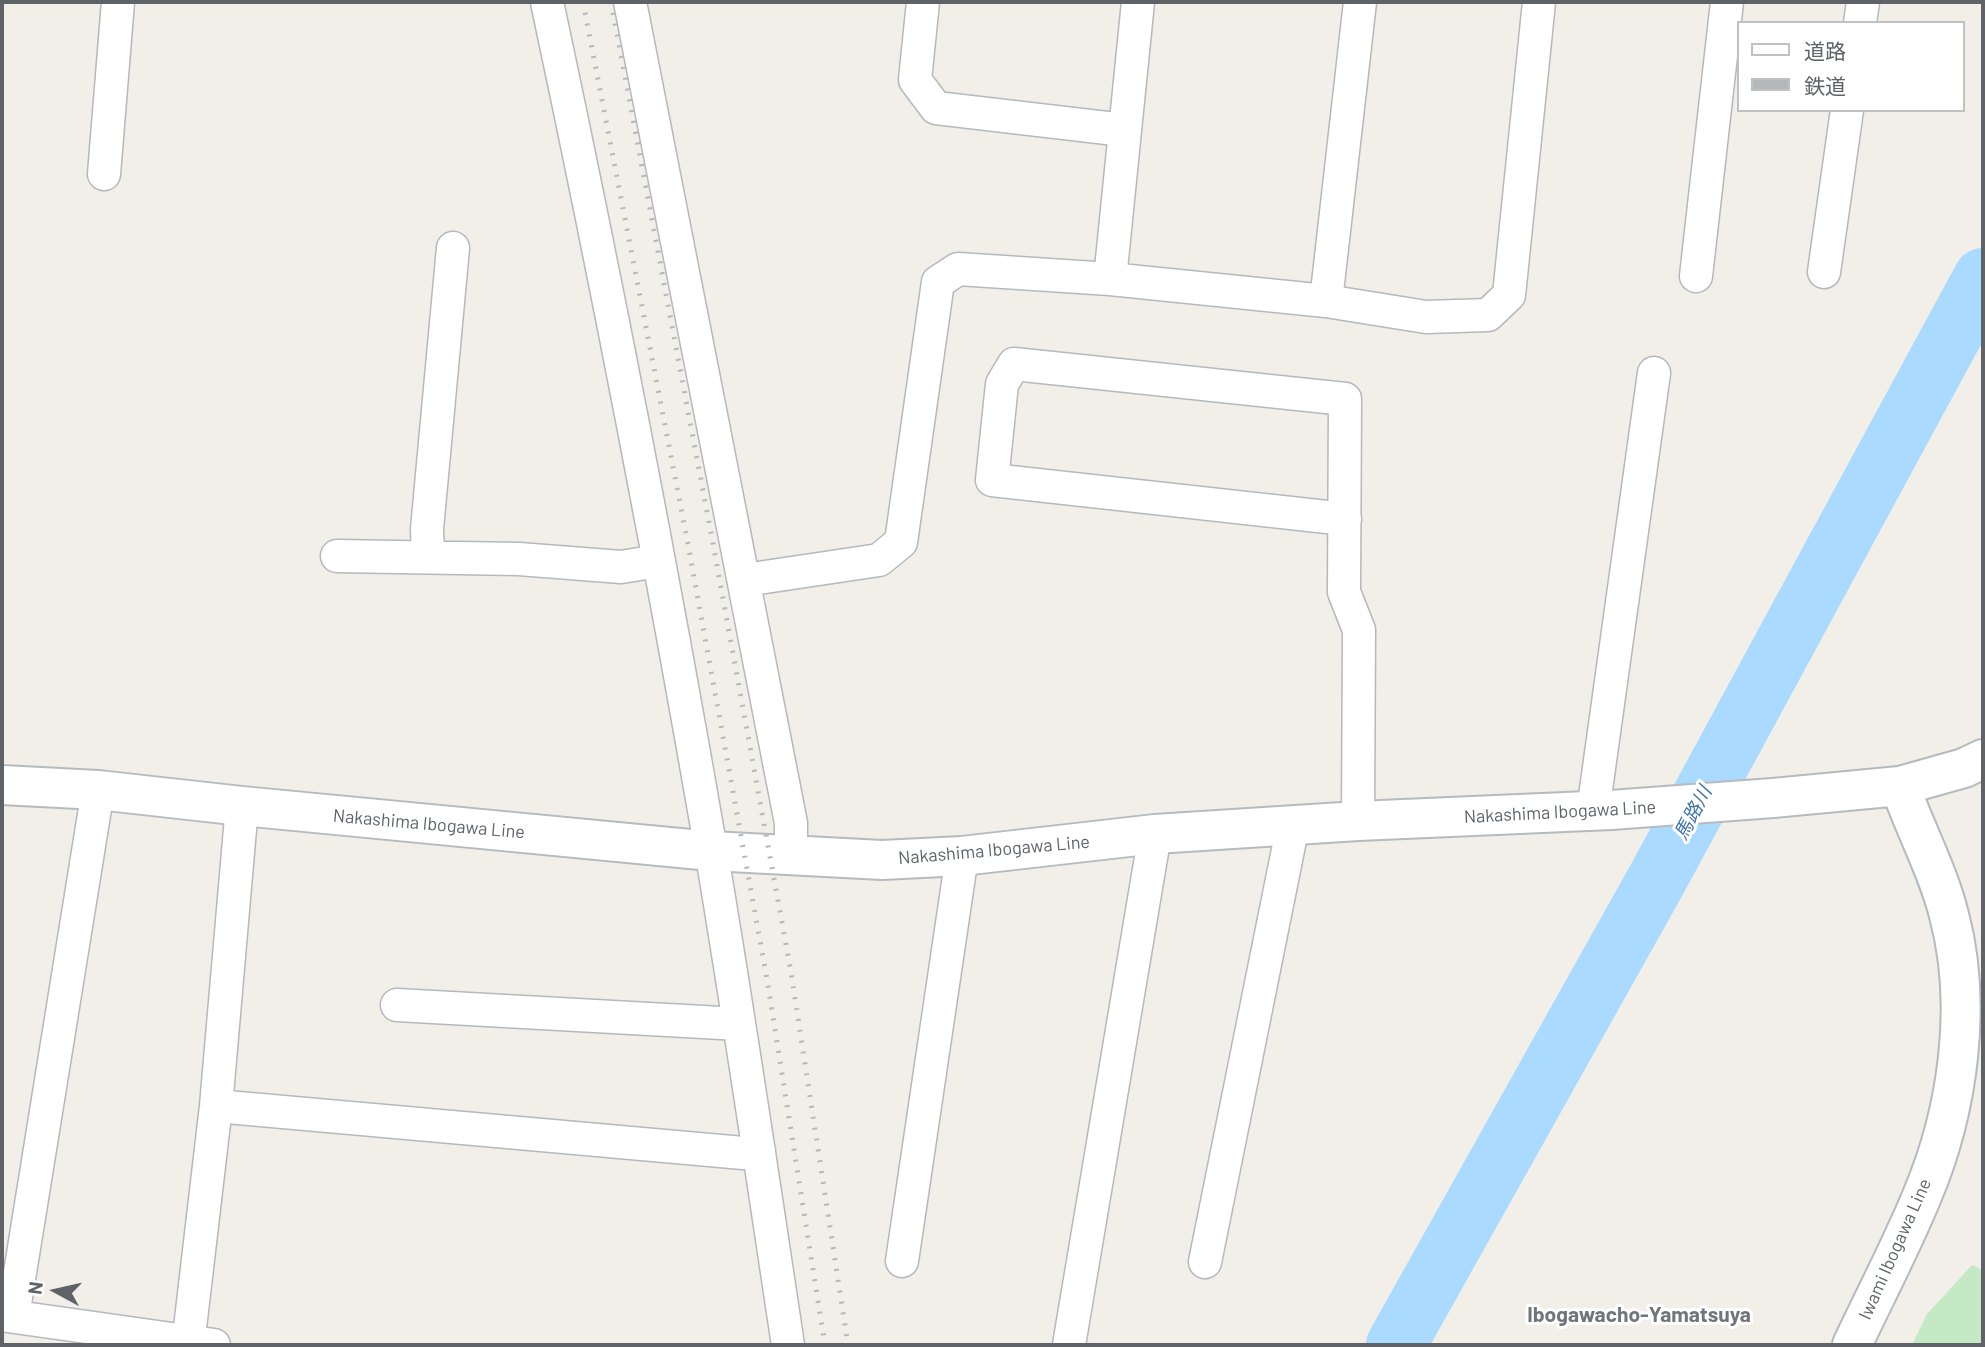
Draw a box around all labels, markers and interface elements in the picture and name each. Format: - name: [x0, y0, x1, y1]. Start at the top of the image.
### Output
- legend: [1736, 21, 1964, 112]
- text: 道路: [1804, 38, 1846, 63]
- text: 鉄道: [1804, 73, 1846, 98]
- water label: 馬路川: [1670, 782, 1716, 844]
- street label: Nakashima Ibogawa Line: [1463, 796, 1657, 828]
- street label: Nakashima Ibogawa Line: [332, 805, 526, 843]
- street label: Nakashima Ibogawa Line: [897, 831, 1091, 869]
- street label: Iwami Ibogawa Line: [1854, 1175, 1936, 1323]
- north arrow: [21, 1256, 91, 1326]
- text: N: [22, 1280, 47, 1296]
- district label: Ibogawacho-Yamatsuya: [1527, 1302, 1751, 1328]

